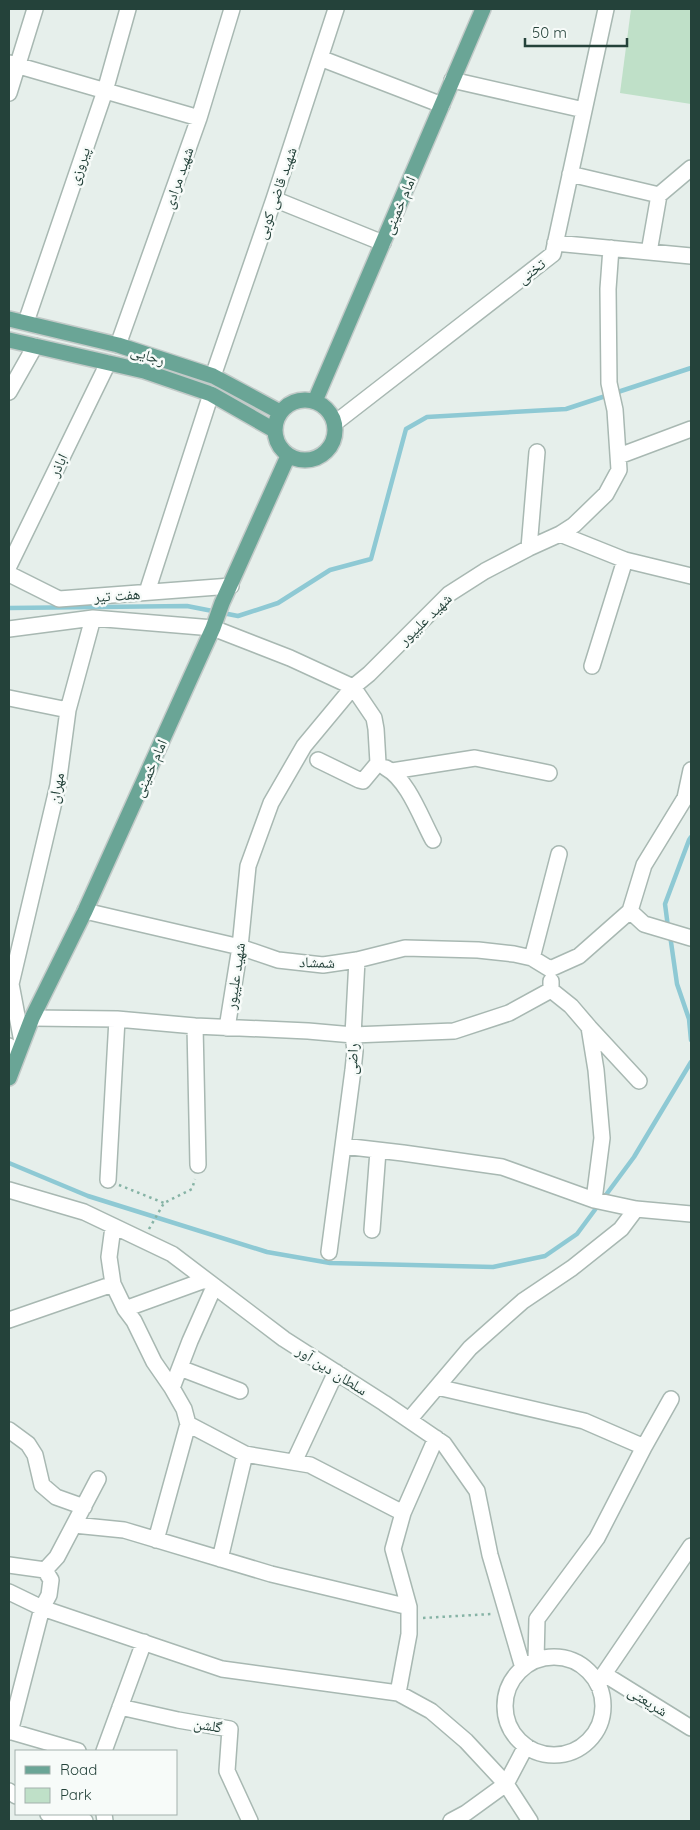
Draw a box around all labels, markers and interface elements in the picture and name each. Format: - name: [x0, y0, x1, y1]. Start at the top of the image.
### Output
- scale bar: [525, 15, 628, 47]
- text: 50 m: [532, 23, 567, 42]
- street label: شهید مرادی: [159, 144, 198, 212]
- street label: شهید قاضی کوبی: [251, 144, 302, 242]
- street label: پیروزی: [64, 145, 95, 188]
- street label: امام خمینی: [378, 173, 421, 237]
- street label: تختی: [513, 254, 550, 289]
- street label: رجایی: [128, 341, 168, 370]
- street label: اباذر: [44, 450, 72, 481]
- street label: هفت تیر: [92, 584, 141, 606]
- street label: شهید علیپور: [394, 589, 456, 650]
- street label: امام خمینی: [129, 736, 172, 800]
- street label: مهران: [44, 771, 69, 805]
- street label: شهید علیپور: [221, 941, 249, 1012]
- street label: شمشاد: [299, 952, 335, 972]
- street label: راضی: [342, 1043, 363, 1075]
- street label: سلطان دین آور: [292, 1340, 371, 1400]
- street label: شریعتی: [624, 1682, 671, 1721]
- street label: گلشن: [192, 1713, 224, 1738]
- legend: [15, 1750, 178, 1815]
- text: Road: [60, 1760, 97, 1779]
- text: Park: [60, 1785, 92, 1804]

